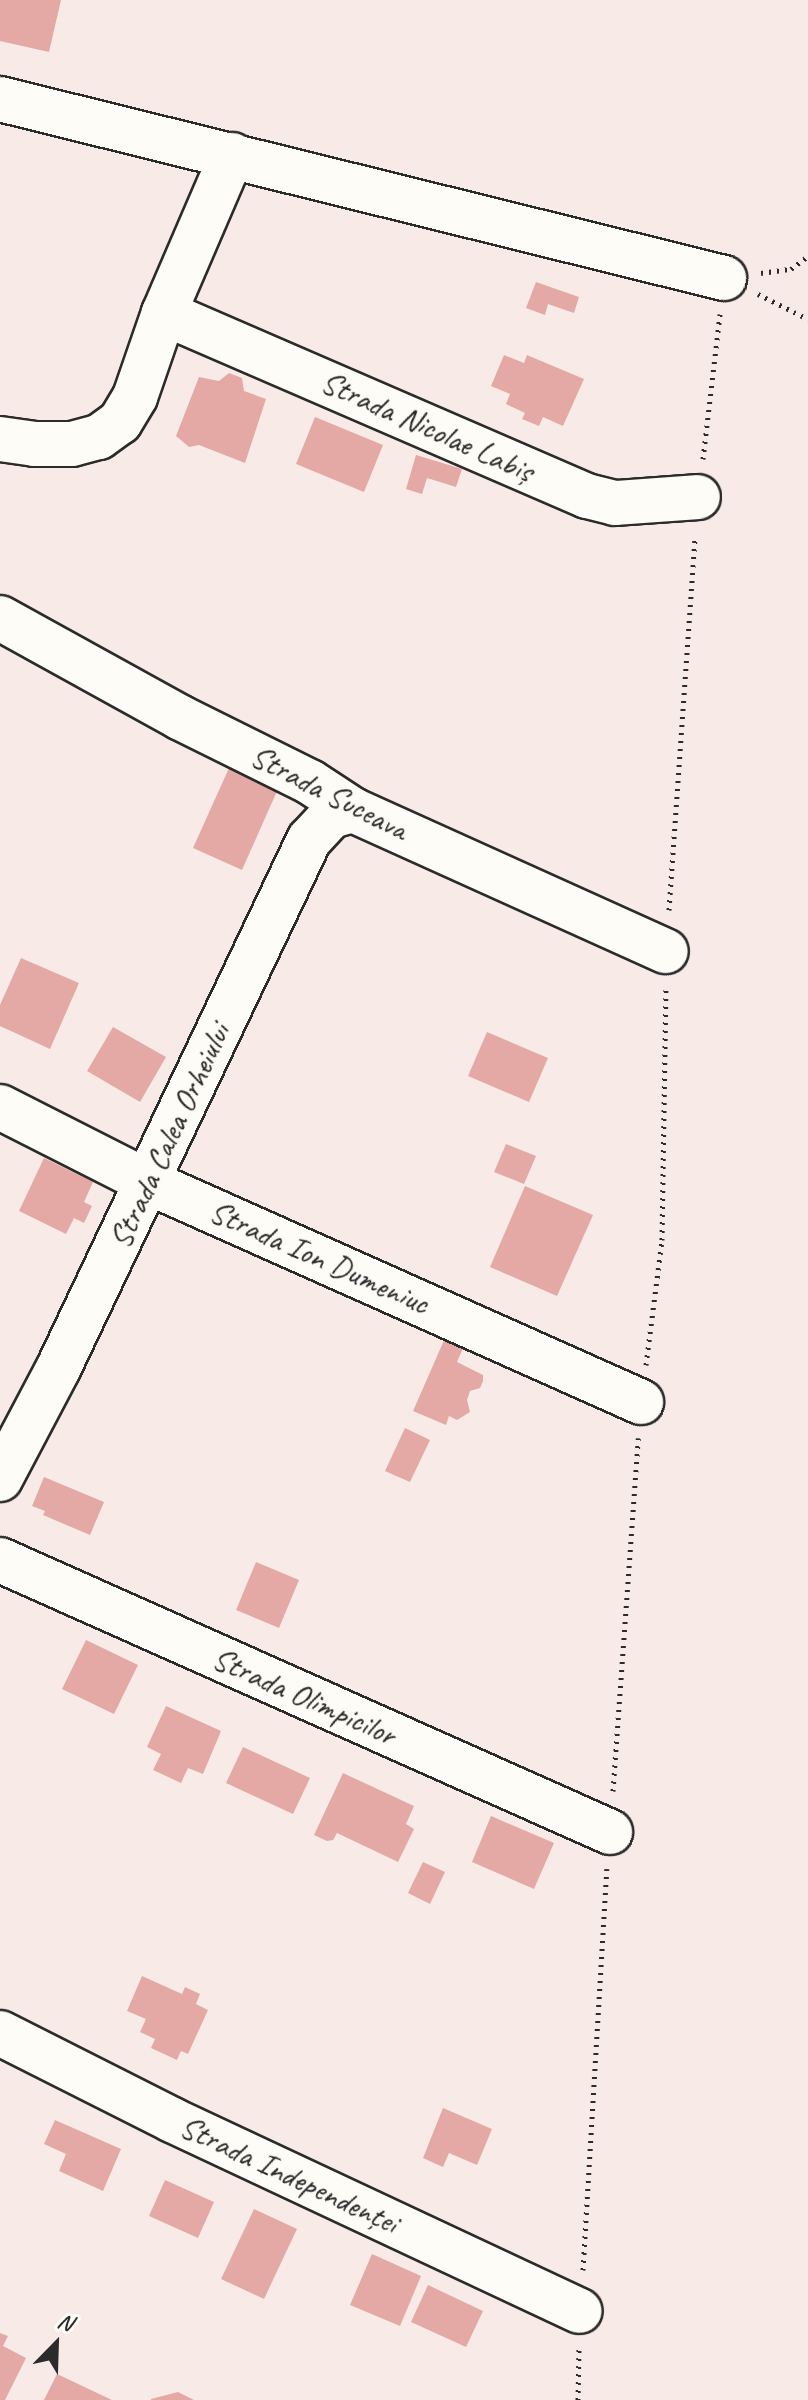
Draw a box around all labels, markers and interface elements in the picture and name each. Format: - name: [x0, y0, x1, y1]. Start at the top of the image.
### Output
- street label: Strada Nicolae Labiș: [315, 363, 539, 491]
- street label: Strada Suceava: [244, 737, 414, 849]
- street label: Strada Calea Orheiului: [101, 1017, 239, 1255]
- street label: Strada Ion Dumeniuc: [204, 1193, 434, 1323]
- street label: Strada Olimpicilor: [206, 1639, 402, 1755]
- street label: Strada Independenței: [174, 2108, 404, 2242]
- north arrow: [16, 2304, 96, 2384]
- text: N: [54, 2306, 77, 2337]

